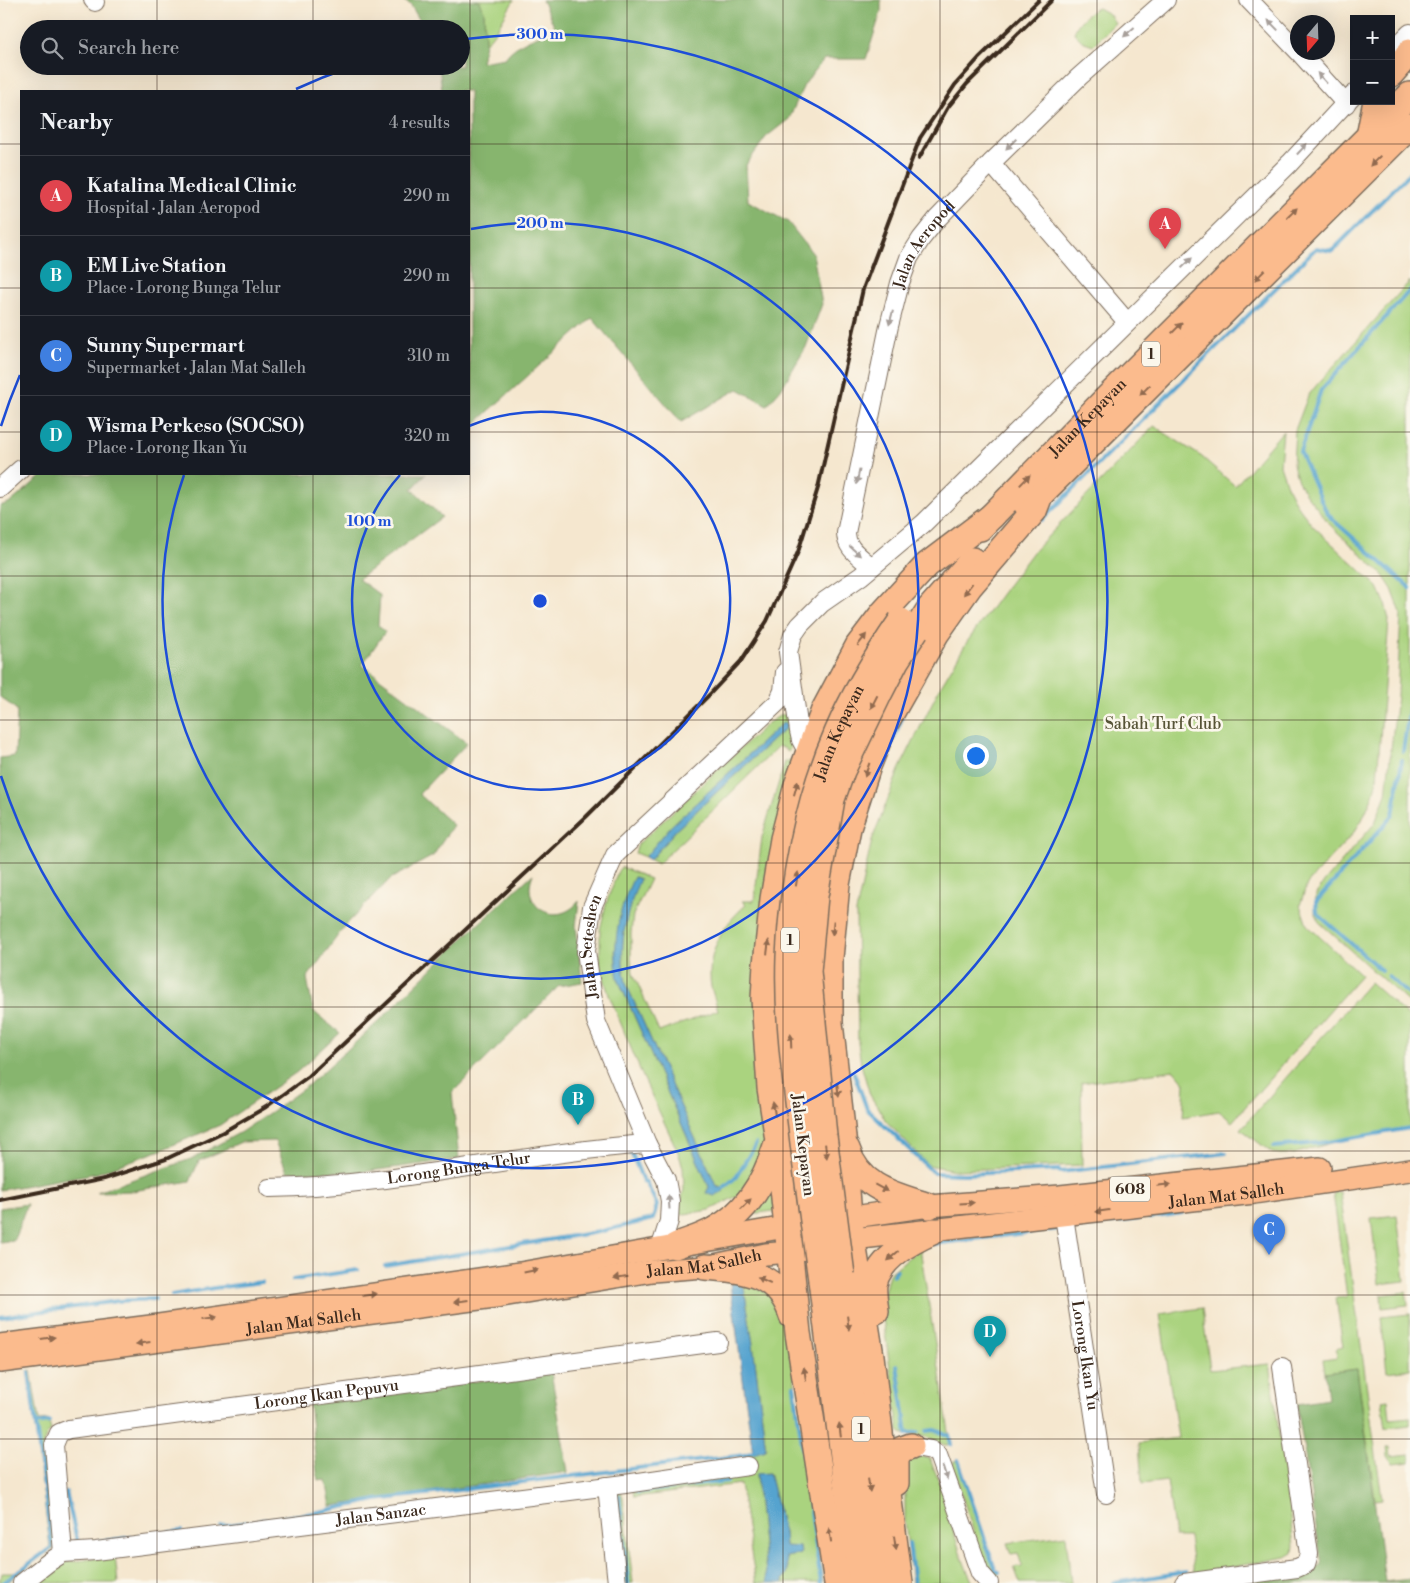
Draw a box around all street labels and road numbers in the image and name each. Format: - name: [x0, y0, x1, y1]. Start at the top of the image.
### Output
- street label: Jalan Aeropod: [889, 196, 960, 292]
- road number: 1: [1142, 342, 1160, 366]
- street label: Jalan Kepayan: [1044, 374, 1131, 462]
- street label: Jalan Kepayan: [809, 681, 869, 784]
- street label: Jalan Seteshen: [576, 891, 607, 1001]
- road number: 1: [781, 928, 799, 952]
- street label: Jalan Kepayan: [787, 1092, 819, 1198]
- street label: Lorong Bunga Telur: [386, 1148, 532, 1189]
- road number: 608: [1110, 1176, 1150, 1202]
- street label: Jalan Mat Salleh: [1166, 1179, 1286, 1213]
- street label: Jalan Mat Salleh: [644, 1245, 764, 1282]
- street label: Lorong Ikan Yu: [1067, 1299, 1103, 1412]
- street label: Jalan Mat Salleh: [243, 1305, 363, 1340]
- street label: Lorong Ikan Pepuyu: [253, 1375, 400, 1414]
- road number: 1: [852, 1416, 870, 1442]
- street label: Jalan Sanzac: [333, 1499, 427, 1531]

